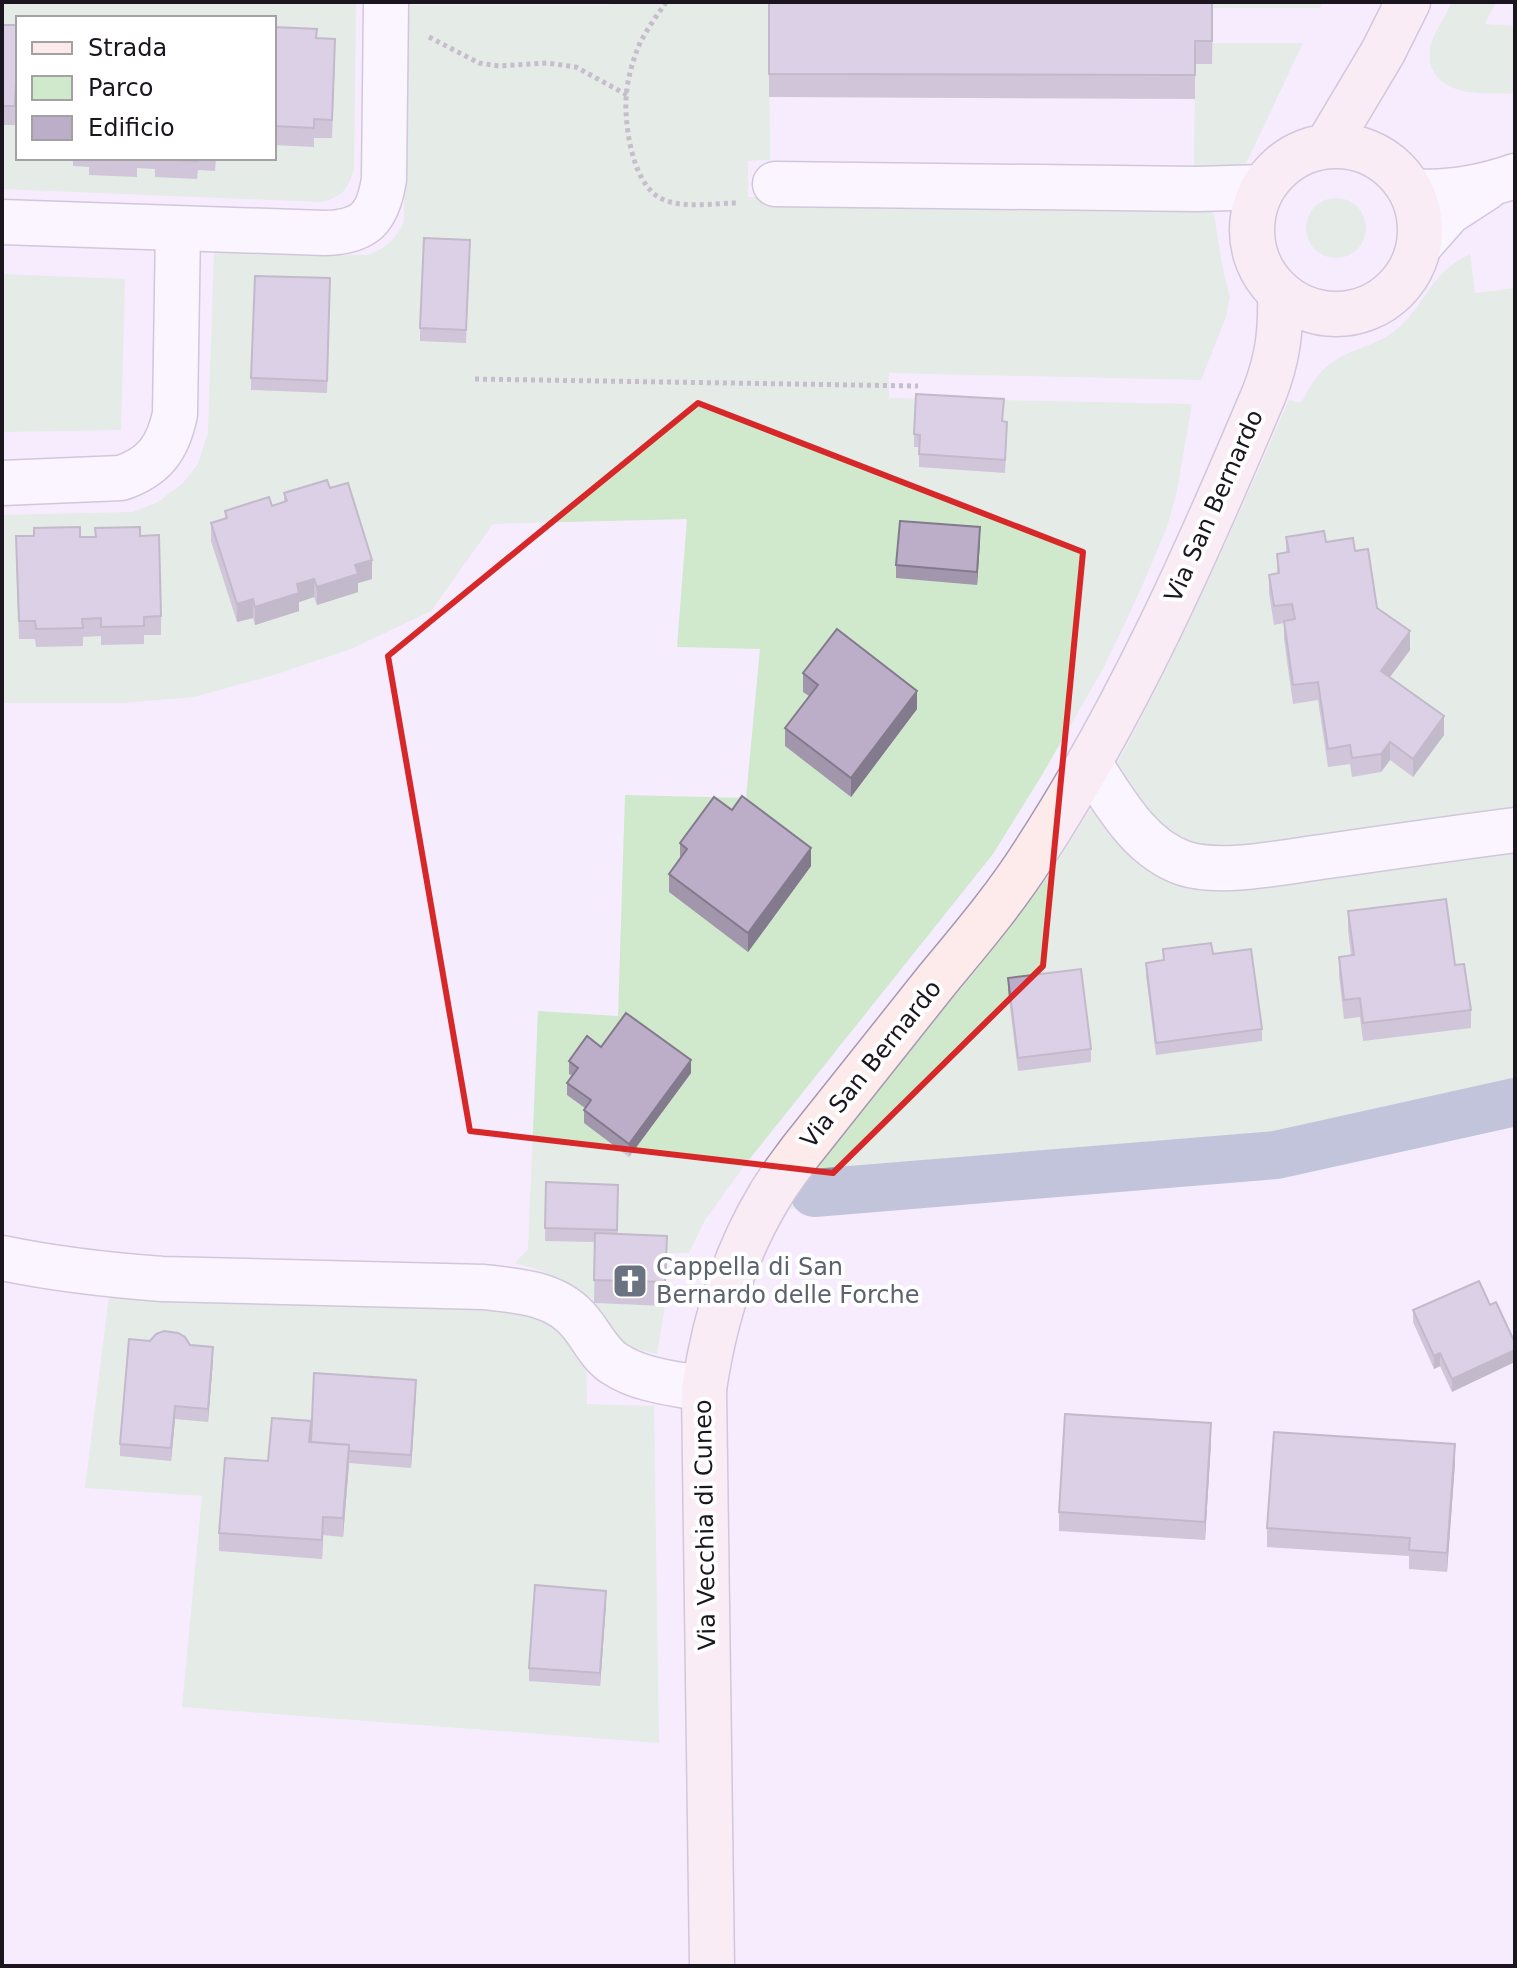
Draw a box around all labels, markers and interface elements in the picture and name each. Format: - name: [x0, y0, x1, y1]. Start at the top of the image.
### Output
- legend: [16, 16, 276, 160]
- text: Strada: [88, 34, 167, 62]
- text: Parco: [88, 74, 153, 102]
- text: Edificio: [88, 114, 175, 142]
- street label: Via San Bernardo: [1159, 405, 1269, 607]
- street label: Via San Bernardo: [795, 975, 947, 1153]
- place label: Cappella di San Bernardo delle Forche: [656, 1253, 919, 1309]
- church icon: Cappella di San Bernardo delle Forche: [611, 1262, 649, 1300]
- street label: Via Vecchia di Cuneo: [689, 1399, 721, 1651]

